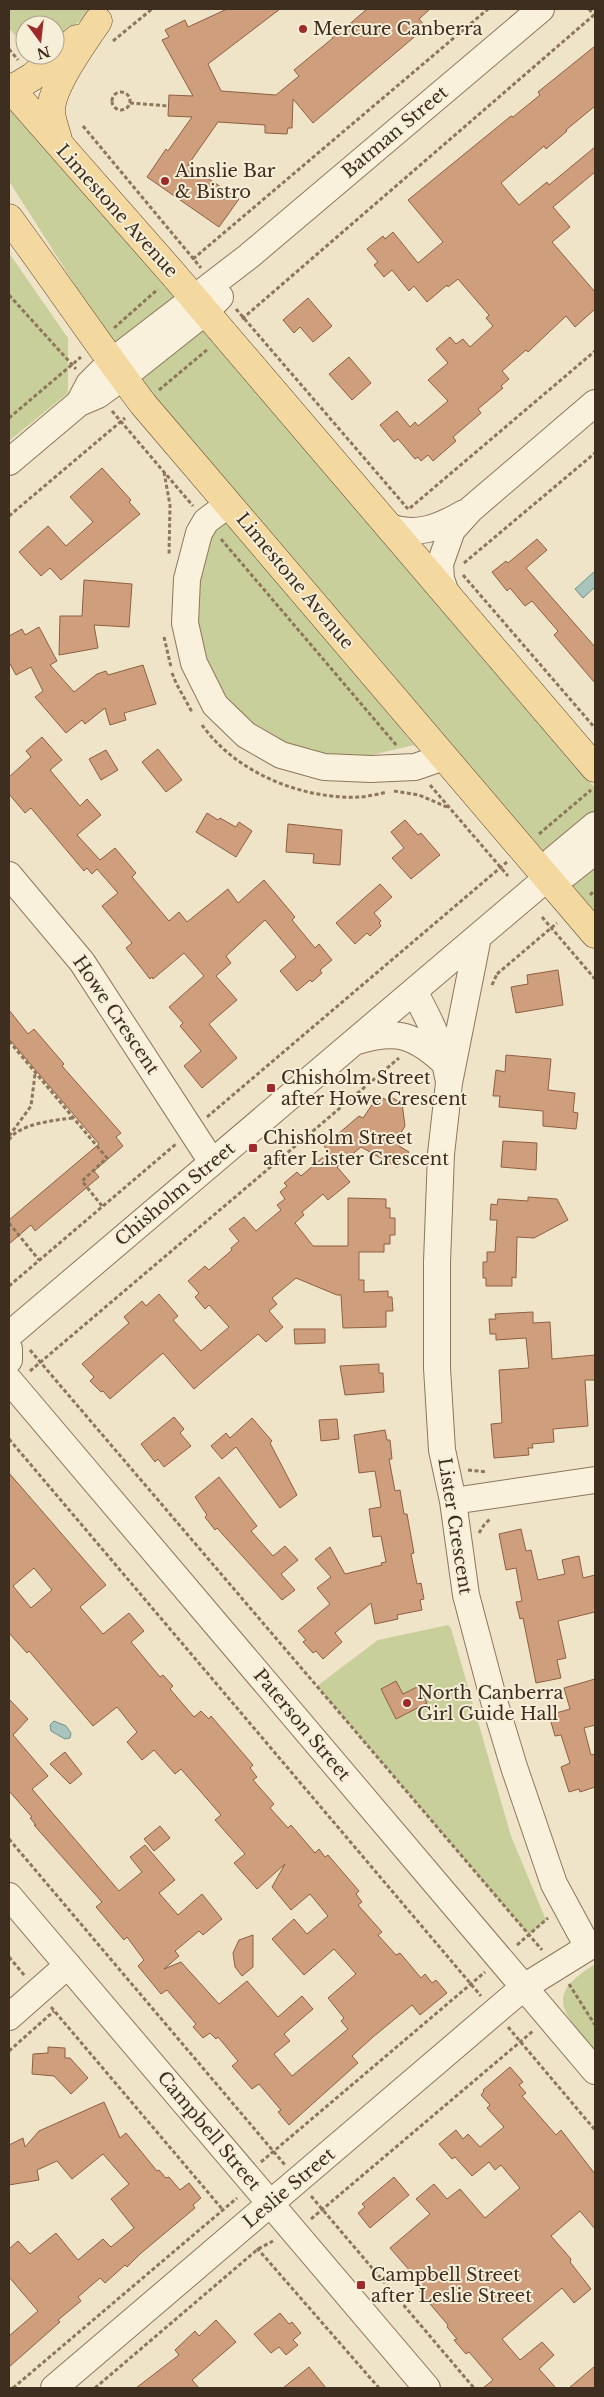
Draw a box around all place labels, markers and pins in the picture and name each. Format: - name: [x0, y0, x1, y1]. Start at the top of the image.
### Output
- place label: Mercure Canberra: [313, 18, 483, 40]
- marker: Mercure Canberra: [297, 23, 309, 35]
- place label: Ainslie Bar & Bistro: [174, 160, 276, 203]
- marker: Ainslie Bar & Bistro: [159, 175, 171, 187]
- place label: Chisholm Street after Howe Crescent: [281, 1067, 468, 1110]
- marker: Chisholm Street after Howe Crescent: [265, 1082, 277, 1094]
- place label: Chisholm Street after Lister Crescent: [263, 1127, 449, 1170]
- marker: Chisholm Street after Lister Crescent: [247, 1142, 259, 1154]
- place label: North Canberra Girl Guide Hall: [417, 1682, 563, 1725]
- marker: North Canberra Girl Guide Hall: [401, 1697, 413, 1709]
- place label: Campbell Street after Leslie Street: [371, 2264, 532, 2307]
- marker: Campbell Street after Leslie Street: [355, 2279, 367, 2291]

